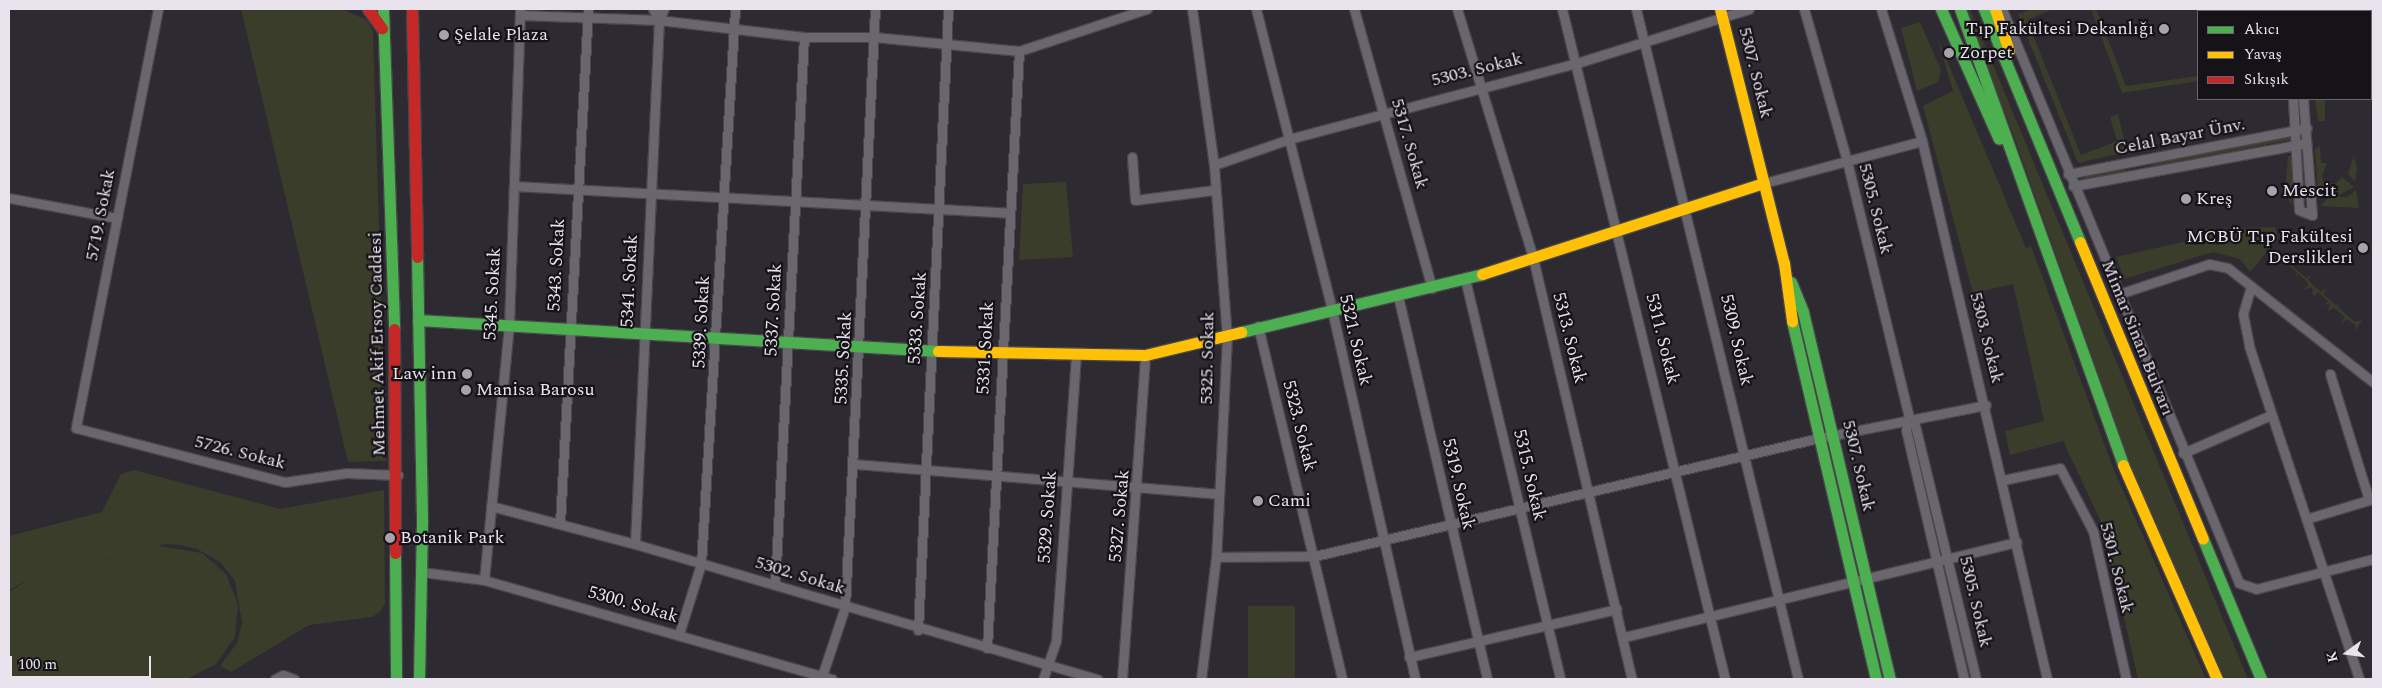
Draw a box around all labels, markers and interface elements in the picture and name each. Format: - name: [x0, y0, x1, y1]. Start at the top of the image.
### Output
- legend: [2197, 10, 2372, 100]
- place label: Tıp Fakültesi Dekanlığı: [1966, 18, 2154, 40]
- text: Akıcı: [2244, 18, 2280, 41]
- marker: Tıp Fakültesi Dekanlığı: [2158, 23, 2170, 35]
- place label: Şelale Plaza: [454, 24, 548, 46]
- street label: 5307. Sokak: [1733, 25, 1777, 121]
- marker: Şelale Plaza: [438, 29, 450, 41]
- place label: Zorpet: [1959, 42, 2013, 64]
- text: Yavaş: [2244, 43, 2282, 66]
- marker: Zorpet: [1943, 47, 1955, 59]
- street label: 5303. Sokak: [1429, 48, 1525, 92]
- text: Sıkışık: [2244, 68, 2289, 91]
- street label: 5317. Sokak: [1386, 96, 1432, 192]
- street label: Celal Bayar Ünv.: [2113, 114, 2247, 160]
- street label: 5305. Sokak: [1853, 161, 1897, 257]
- street label: 5719. Sokak: [82, 167, 120, 263]
- place label: Mescit: [2282, 180, 2336, 202]
- marker: Mescit: [2266, 185, 2278, 197]
- place label: Kreş: [2196, 188, 2233, 210]
- marker: Kreş: [2180, 193, 2192, 205]
- street label: 5343. Sokak: [544, 218, 570, 312]
- place label: MCBÜ Tıp Fakültesi Derslikleri: [2187, 227, 2353, 270]
- street label: Mehmet Akif Ersoy Caddesi: [365, 232, 391, 456]
- street label: 5341. Sokak: [617, 234, 643, 328]
- marker: MCBÜ Tıp Fakültesi Derslikleri: [2357, 242, 2369, 254]
- street label: 5345. Sokak: [480, 247, 506, 341]
- street label: Mimar Sinan Bulvarı: [2096, 257, 2178, 419]
- street label: 5337. Sokak: [761, 263, 787, 357]
- street label: 5333. Sokak: [904, 271, 932, 365]
- street label: 5339. Sokak: [689, 275, 715, 369]
- street label: 5313. Sokak: [1547, 290, 1591, 386]
- street label: 5303. Sokak: [1964, 290, 2008, 386]
- street label: 5311. Sokak: [1640, 291, 1684, 387]
- street label: 5321. Sokak: [1334, 292, 1376, 388]
- street label: 5309. Sokak: [1715, 292, 1757, 388]
- street label: 5331. Sokak: [973, 301, 999, 395]
- street label: 5335. Sokak: [831, 311, 857, 405]
- street label: 5325. Sokak: [1196, 311, 1220, 405]
- place label: Law inn: [392, 363, 457, 385]
- marker: Law inn: [461, 368, 473, 380]
- street label: 5323. Sokak: [1277, 378, 1321, 474]
- place label: Manisa Barosu: [476, 379, 595, 401]
- marker: Manisa Barosu: [460, 384, 472, 396]
- street label: 5307. Sokak: [1837, 418, 1879, 514]
- street label: 5315. Sokak: [1508, 427, 1550, 523]
- street label: 5726. Sokak: [192, 431, 288, 475]
- street label: 5319. Sokak: [1437, 436, 1479, 532]
- street label: 5327. Sokak: [1105, 469, 1135, 563]
- street label: 5329. Sokak: [1034, 470, 1062, 564]
- place label: Cami: [1268, 490, 1311, 512]
- marker: Cami: [1252, 495, 1264, 507]
- street label: 5301. Sokak: [2094, 520, 2138, 616]
- place label: Botanik Park: [400, 527, 505, 549]
- marker: Botanik Park: [384, 532, 396, 544]
- street label: 5302. Sokak: [752, 552, 848, 600]
- street label: 5305. Sokak: [1954, 554, 1996, 650]
- street label: 5300. Sokak: [585, 582, 681, 628]
- north arrow: [2322, 628, 2372, 678]
- scale bar: [12, 646, 154, 678]
- text: K: [2320, 649, 2343, 665]
- text: 100 m: [18, 653, 57, 676]

